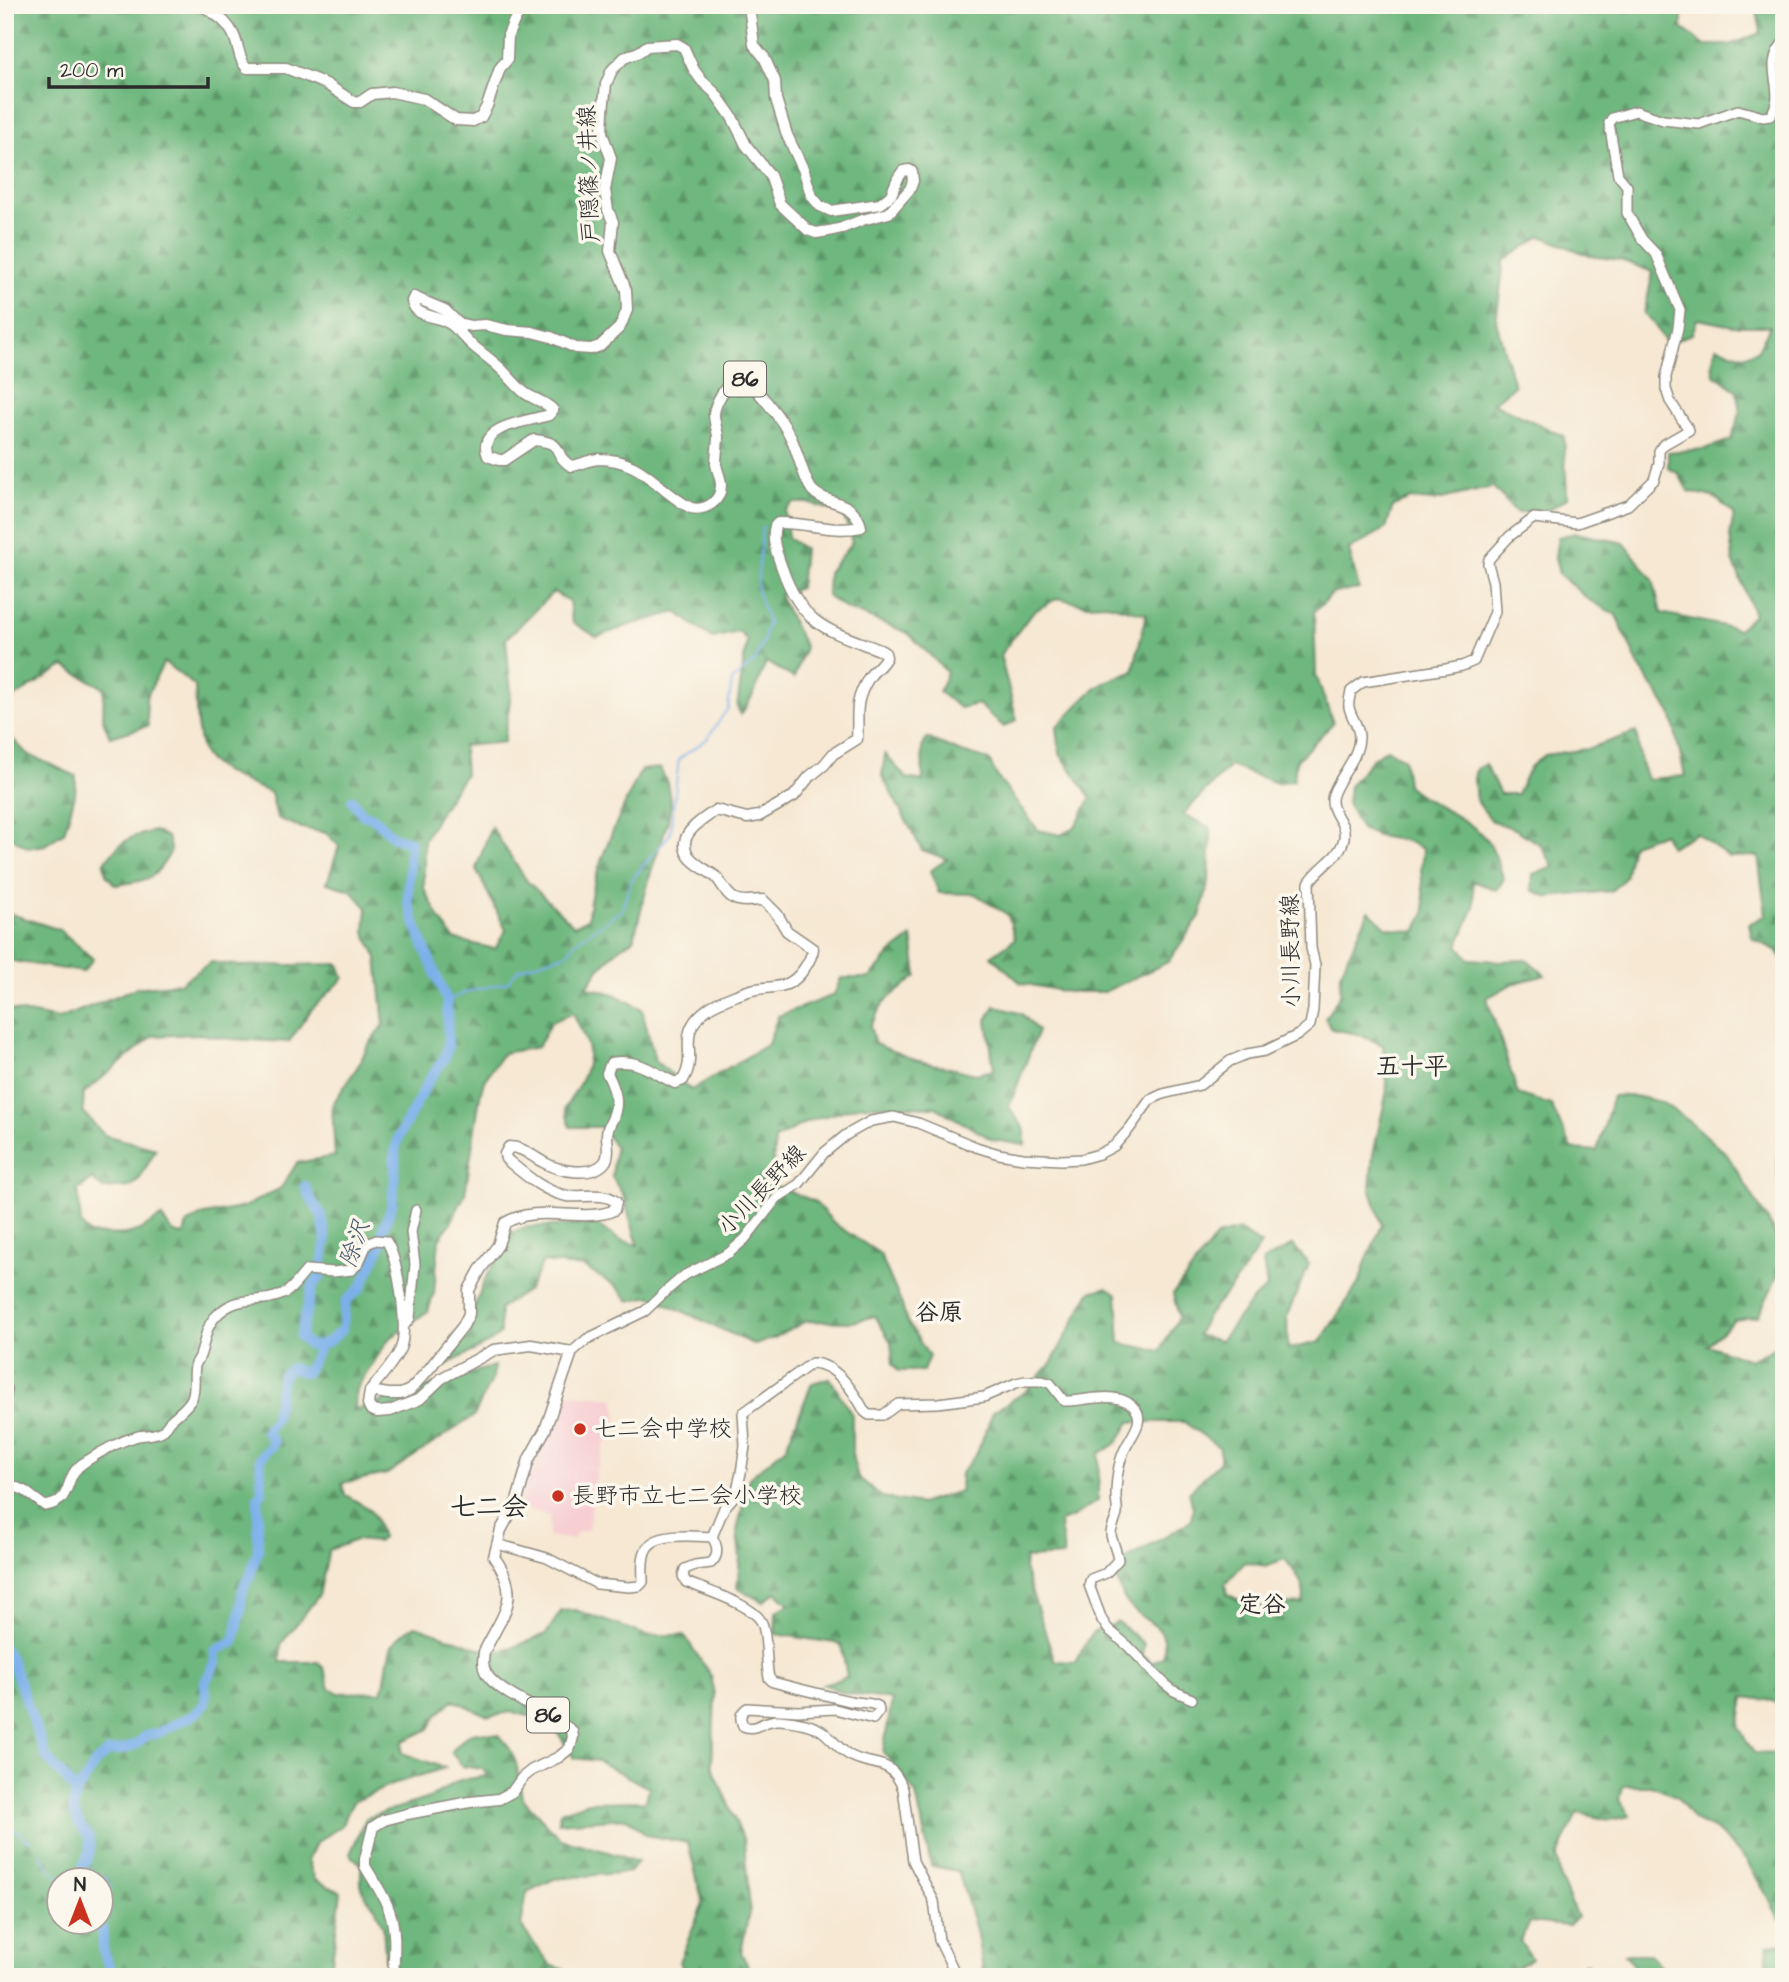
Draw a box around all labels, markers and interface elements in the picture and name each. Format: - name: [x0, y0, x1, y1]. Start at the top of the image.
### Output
- scale bar: [49, 46, 208, 90]
- text: 200 m: [60, 56, 124, 85]
- street label: 戸隠篠ノ井線: [571, 104, 607, 244]
- road number: 86: [724, 362, 766, 396]
- street label: 小川長野線: [1274, 893, 1308, 1009]
- district label: 五十平: [1376, 1050, 1448, 1084]
- street label: 小川長野線: [711, 1138, 813, 1242]
- water label: 除沢: [331, 1215, 379, 1272]
- district label: 谷原: [915, 1296, 963, 1330]
- place label: 七二会中学校: [594, 1413, 732, 1445]
- marker: 七二会中学校: [572, 1421, 588, 1437]
- place label: 長野市立七二会小学校: [572, 1480, 802, 1512]
- marker: 長野市立七二会小学校: [550, 1488, 566, 1504]
- district label: 七二会: [450, 1489, 528, 1525]
- district label: 定谷: [1238, 1588, 1286, 1622]
- road number: 86: [527, 1698, 569, 1732]
- north arrow: [46, 1867, 116, 1937]
- text: N: [74, 1872, 86, 1899]

